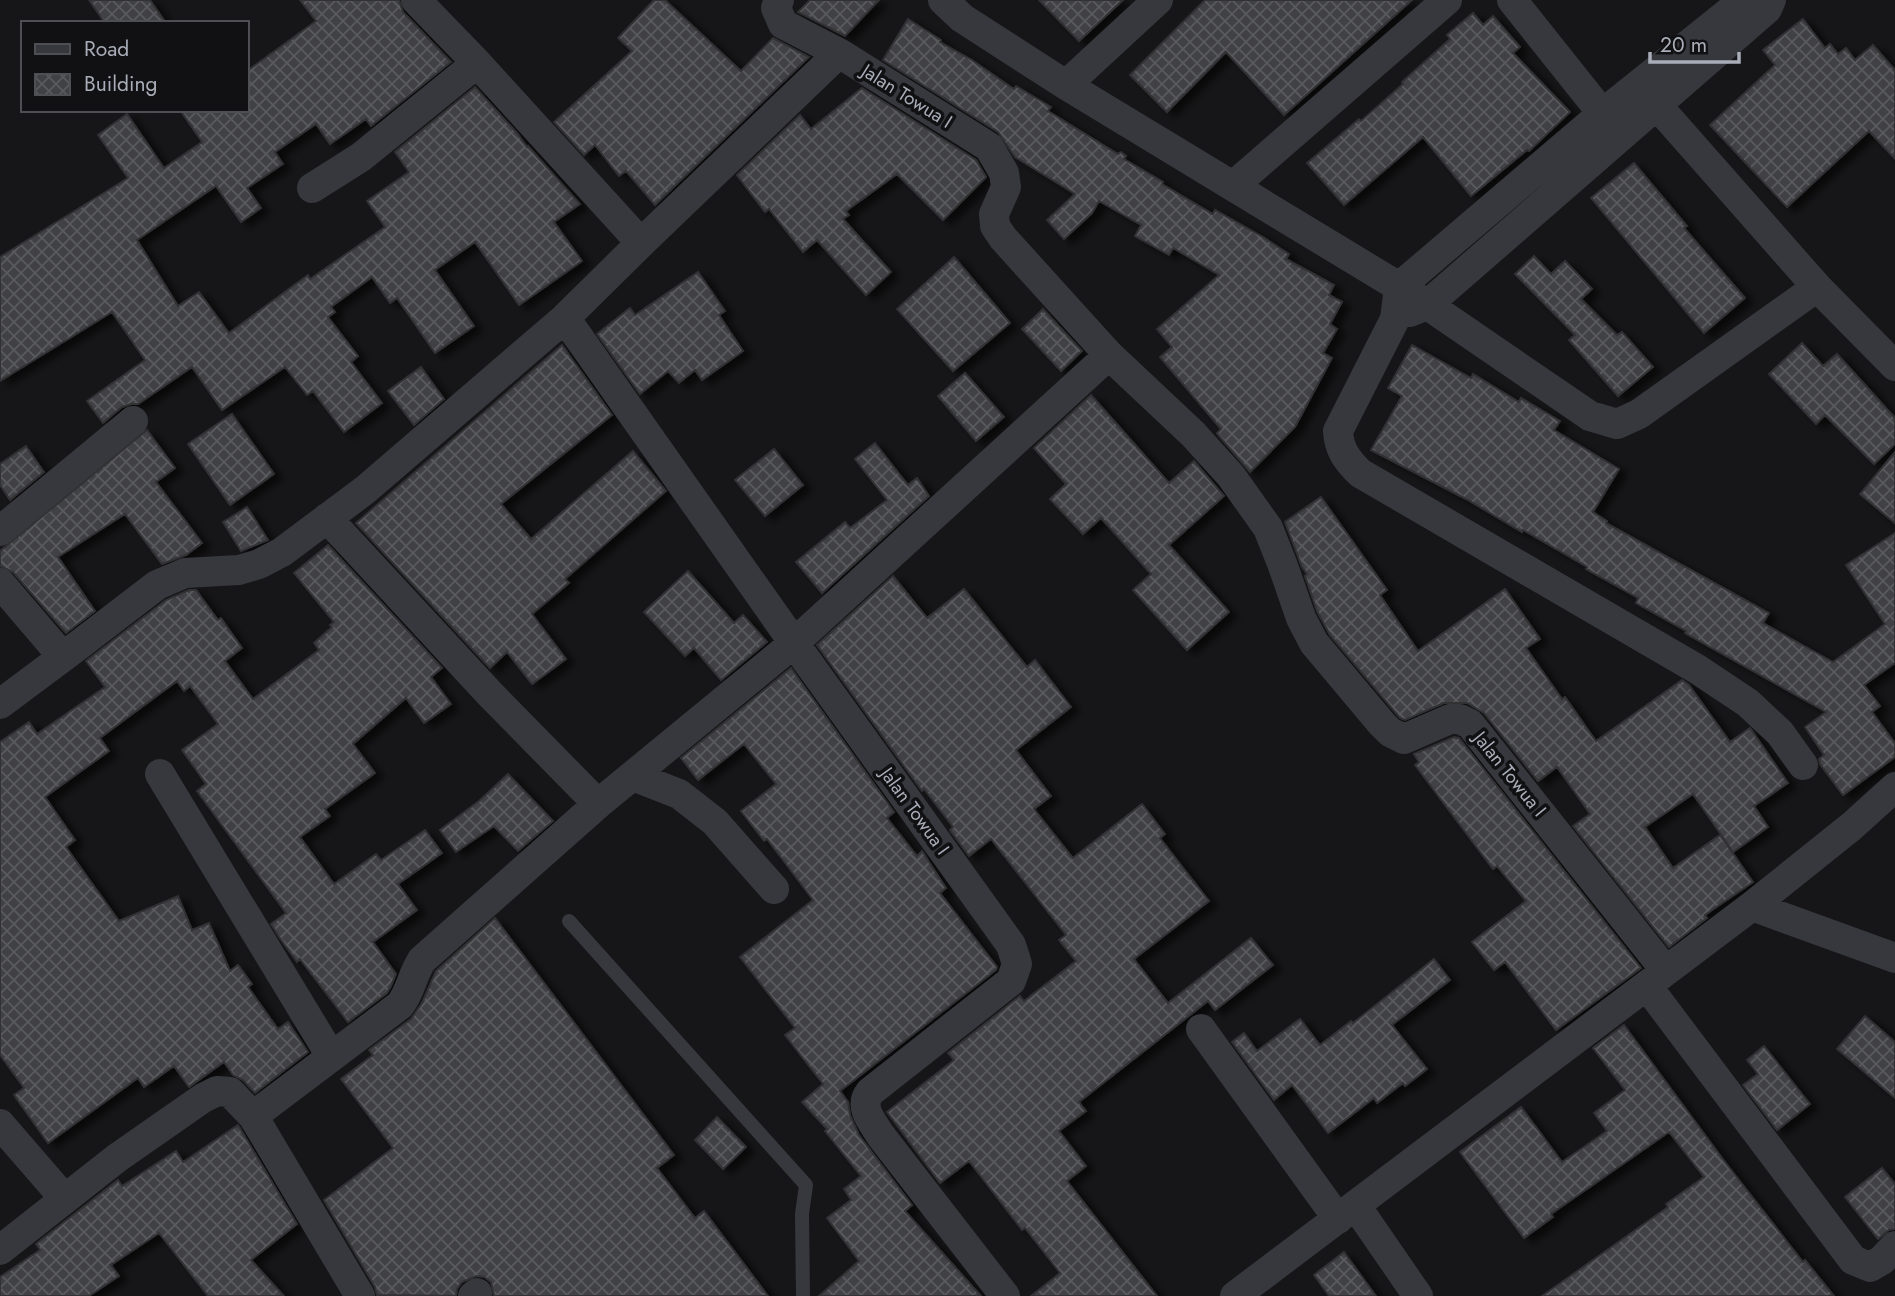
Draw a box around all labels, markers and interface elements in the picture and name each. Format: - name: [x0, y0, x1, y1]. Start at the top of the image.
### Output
- legend: [21, 21, 248, 112]
- scale bar: [1650, 21, 1739, 65]
- text: 20 m: [1660, 30, 1707, 60]
- text: Road: [84, 34, 129, 64]
- street label: Jalan Towua I: [854, 56, 958, 135]
- text: Building: [84, 69, 157, 99]
- street label: Jalan Towua I: [1465, 723, 1553, 822]
- street label: Jalan Towua I: [872, 759, 956, 860]

